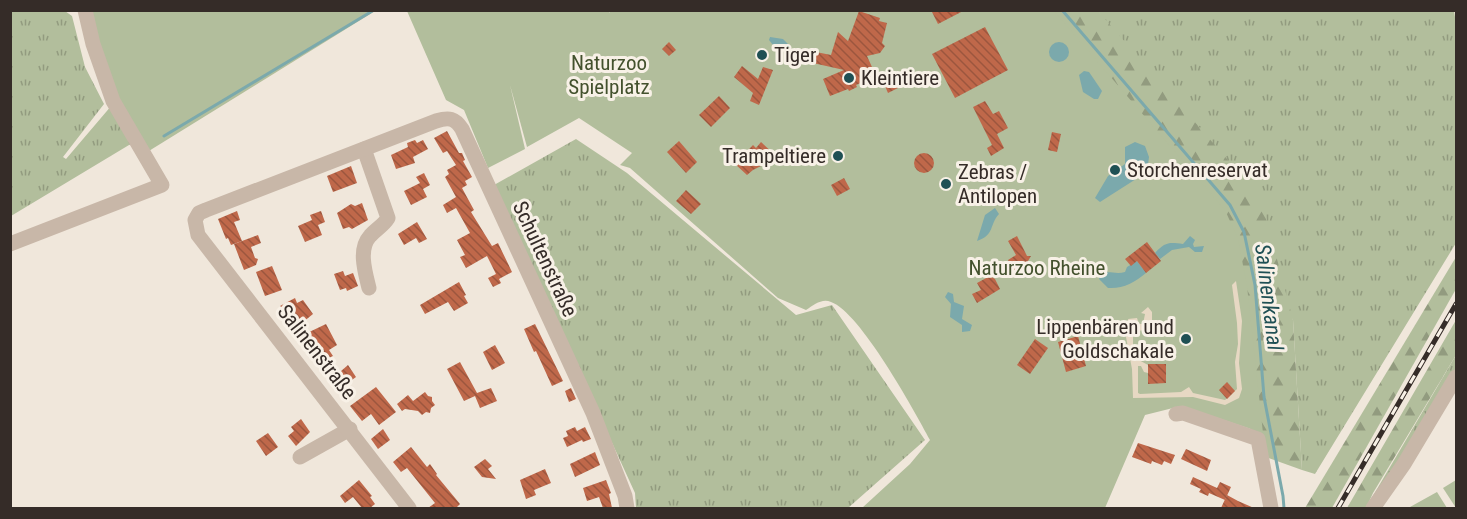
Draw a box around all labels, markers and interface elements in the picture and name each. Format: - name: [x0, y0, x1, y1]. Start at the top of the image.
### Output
- place label: Tiger: [774, 43, 816, 67]
- marker: Tiger: [755, 48, 769, 62]
- park label: Naturzoo Spielplatz: [568, 51, 650, 99]
- place label: Kleintiere: [861, 66, 939, 90]
- marker: Kleintiere: [842, 71, 856, 85]
- place label: Trampeltiere: [722, 144, 826, 168]
- marker: Trampeltiere: [831, 149, 845, 163]
- place label: Storchenreservat: [1127, 158, 1268, 182]
- place label: Zebras / Antilopen: [958, 160, 1037, 208]
- marker: Storchenreservat: [1108, 163, 1122, 177]
- marker: Zebras / Antilopen: [939, 177, 953, 191]
- street label: Schultenstraße: [508, 197, 582, 321]
- water label: Salinenkanal: [1250, 242, 1288, 353]
- park label: Naturzoo Rheine: [969, 256, 1106, 280]
- street label: Salinenstraße: [273, 300, 361, 404]
- place label: Lippenbären und Goldschakale: [1036, 315, 1174, 363]
- marker: Lippenbären und Goldschakale: [1179, 332, 1193, 346]

